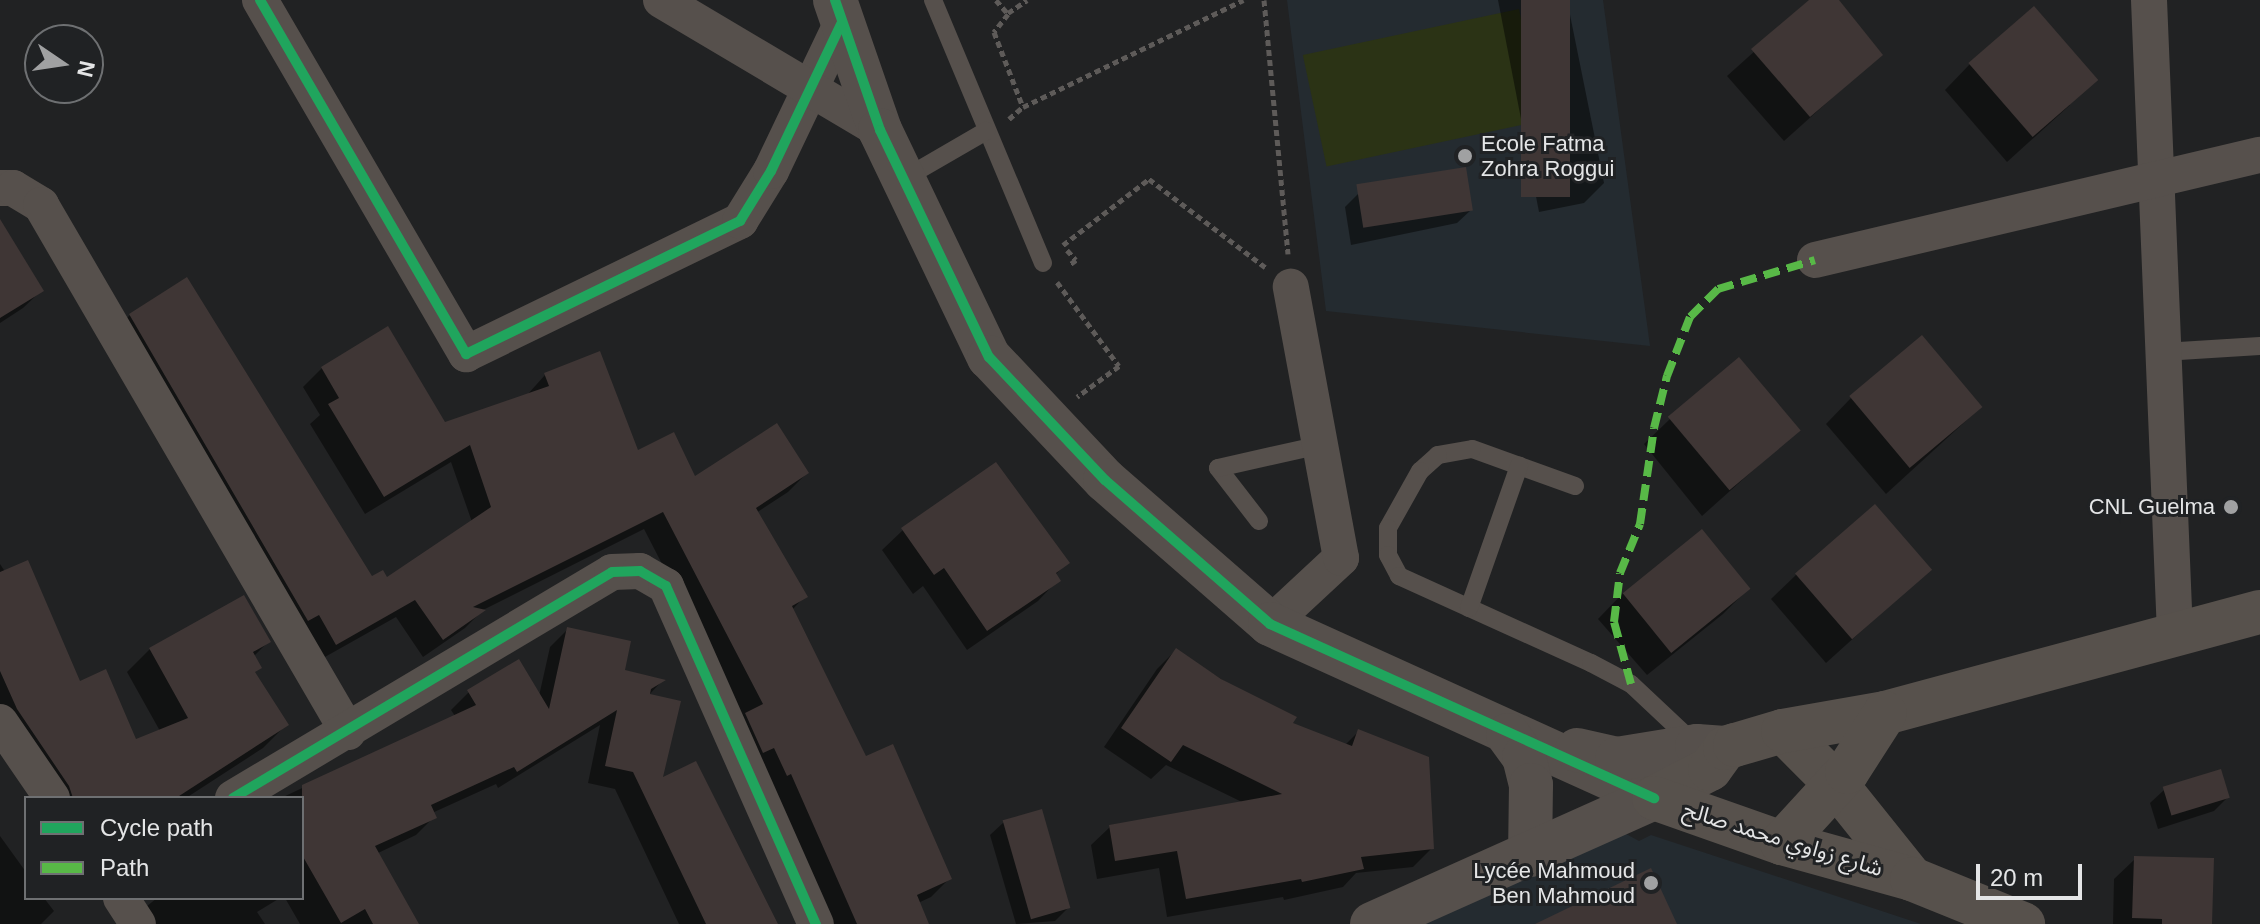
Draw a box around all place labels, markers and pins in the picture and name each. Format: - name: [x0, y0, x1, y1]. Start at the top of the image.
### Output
- place label: Ecole Fatma Zohra Roggui: [1481, 130, 1614, 182]
- marker: Ecole Fatma Zohra Roggui: [1456, 147, 1474, 165]
- place label: CNL Guelma: [2088, 494, 2215, 520]
- marker: CNL Guelma: [2222, 498, 2240, 516]
- place label: Lycée Mahmoud Ben Mahmoud: [1473, 857, 1635, 908]
- marker: Lycée Mahmoud Ben Mahmoud: [1642, 874, 1660, 892]

